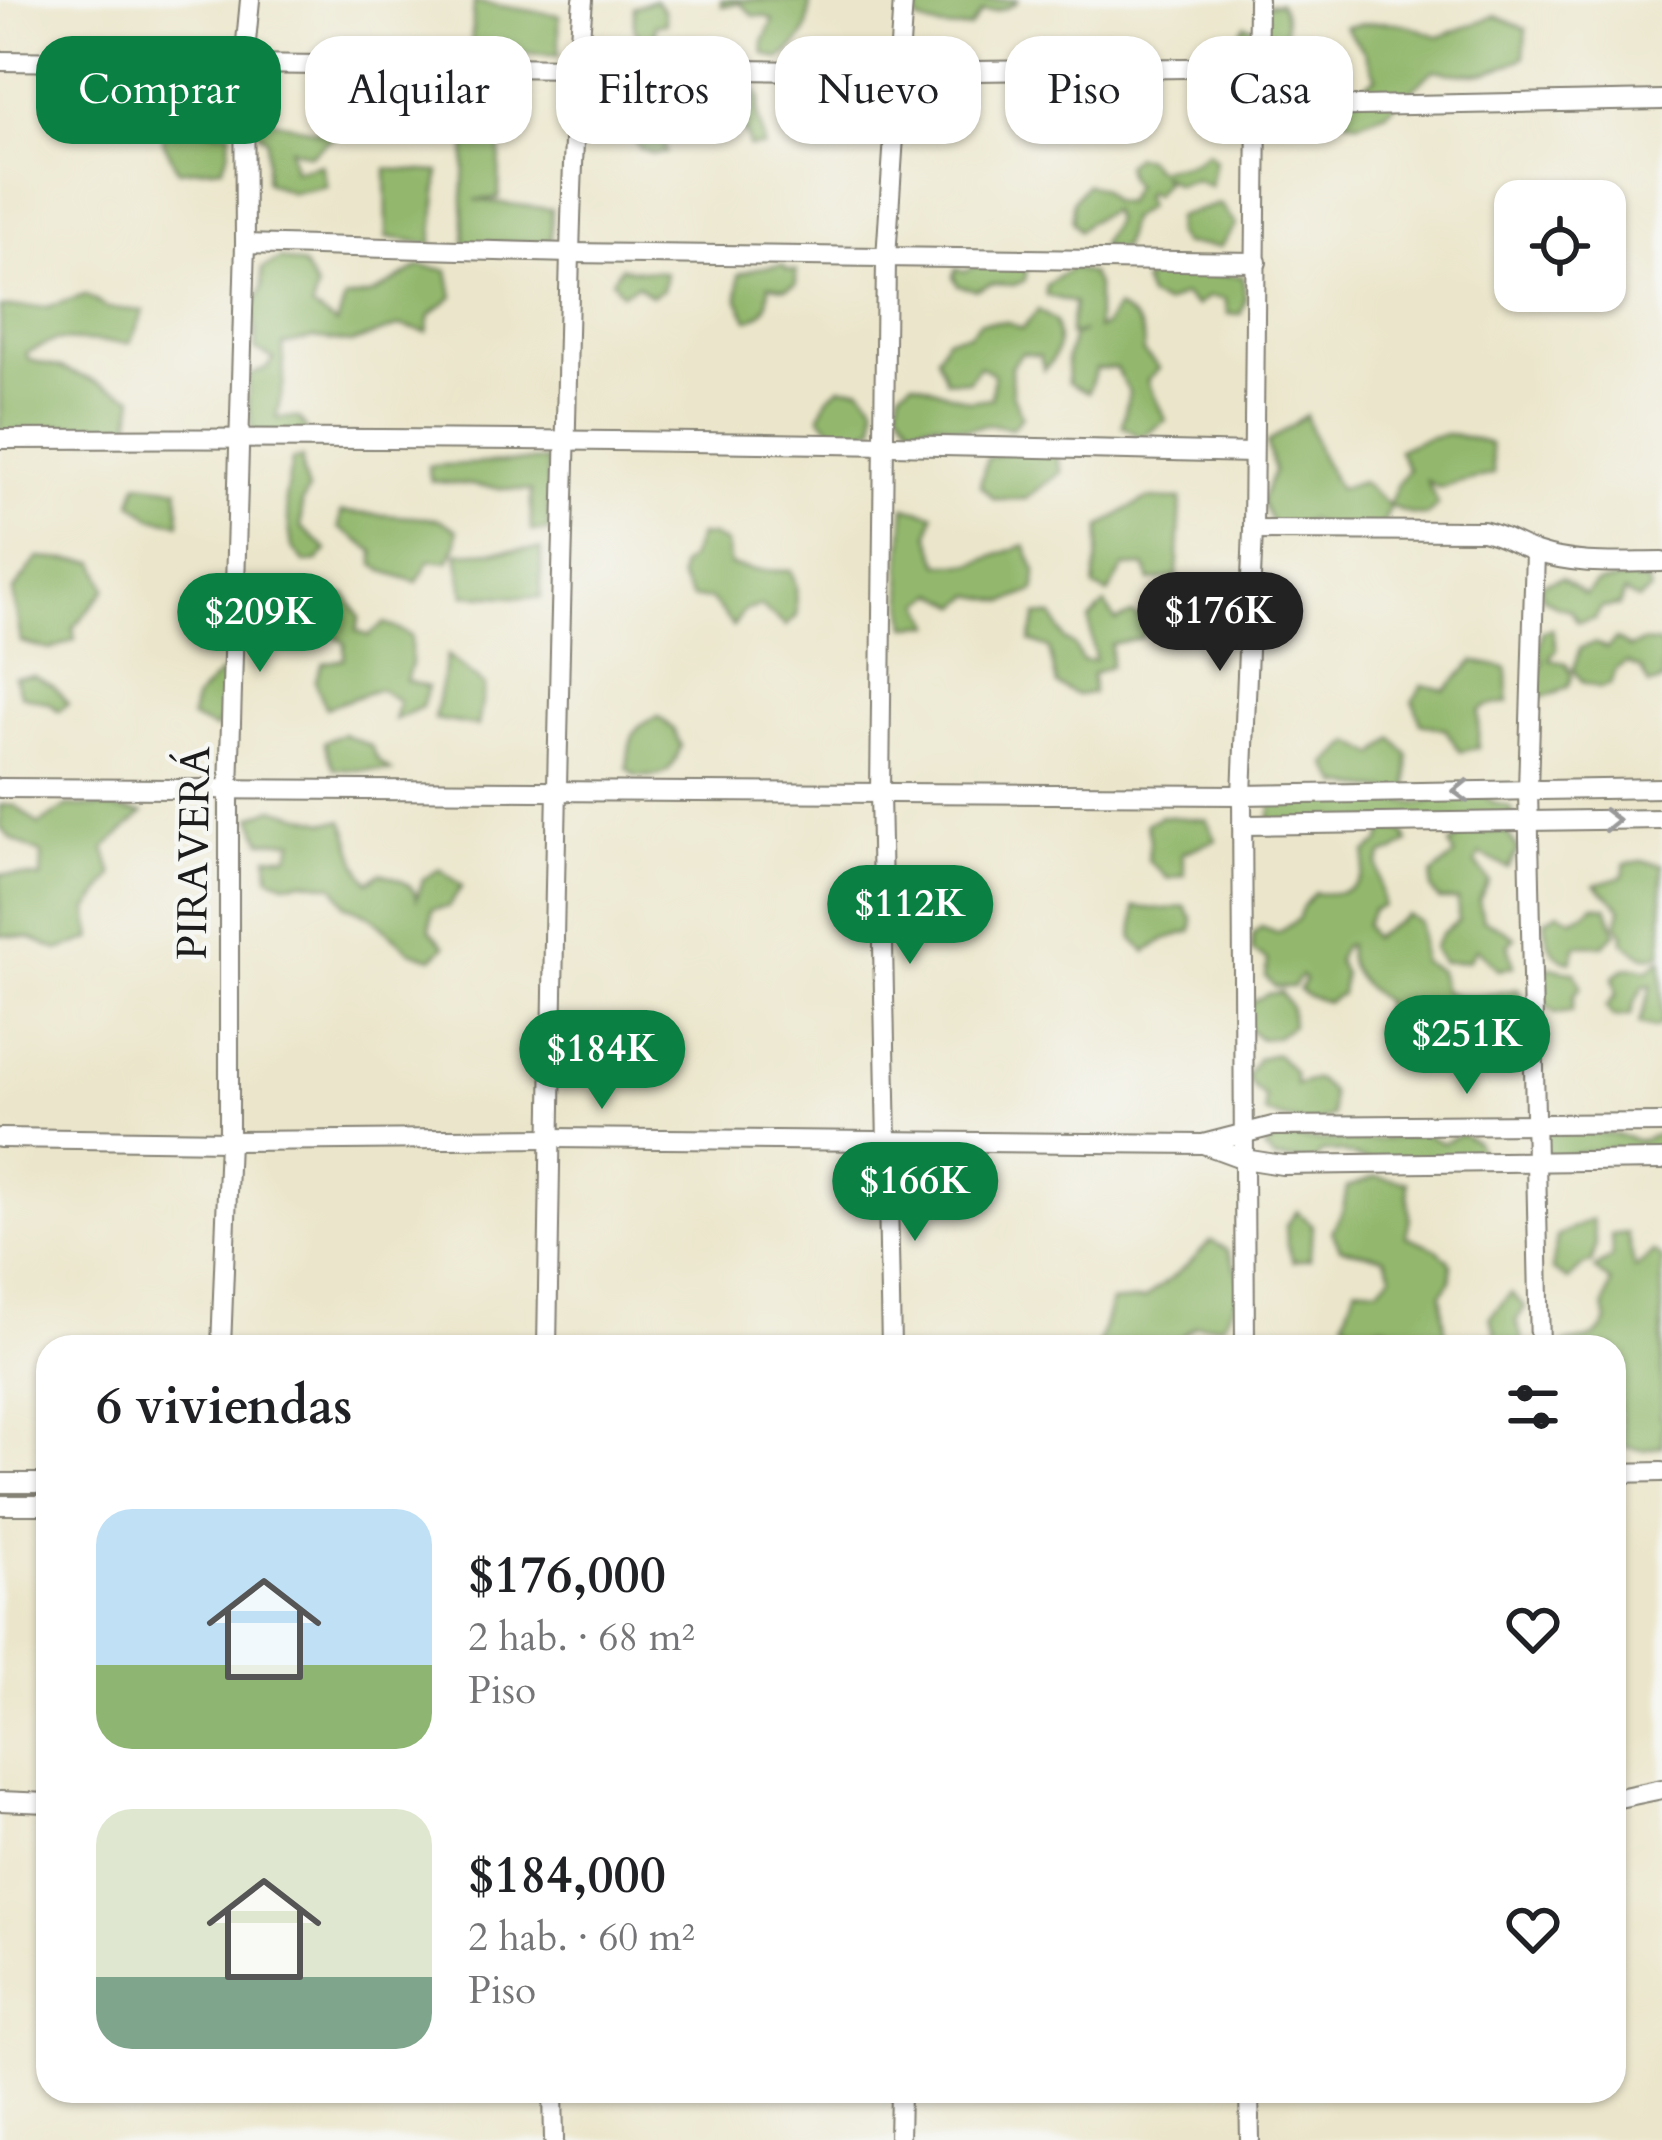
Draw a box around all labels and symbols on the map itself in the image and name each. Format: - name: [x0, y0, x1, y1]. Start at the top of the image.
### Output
- pin: $176K: [1136, 572, 1304, 674]
- pin: $209K: [176, 573, 344, 675]
- street label: PIRAVERÁ: [164, 745, 224, 960]
- one-way arrow: [1451, 778, 1470, 804]
- one-way arrow: [1603, 807, 1621, 833]
- pin: $112K: [826, 865, 994, 967]
- pin: $251K: [1383, 995, 1551, 1097]
- pin: $184K: [518, 1010, 686, 1112]
- pin: $166K: [831, 1142, 999, 1244]

